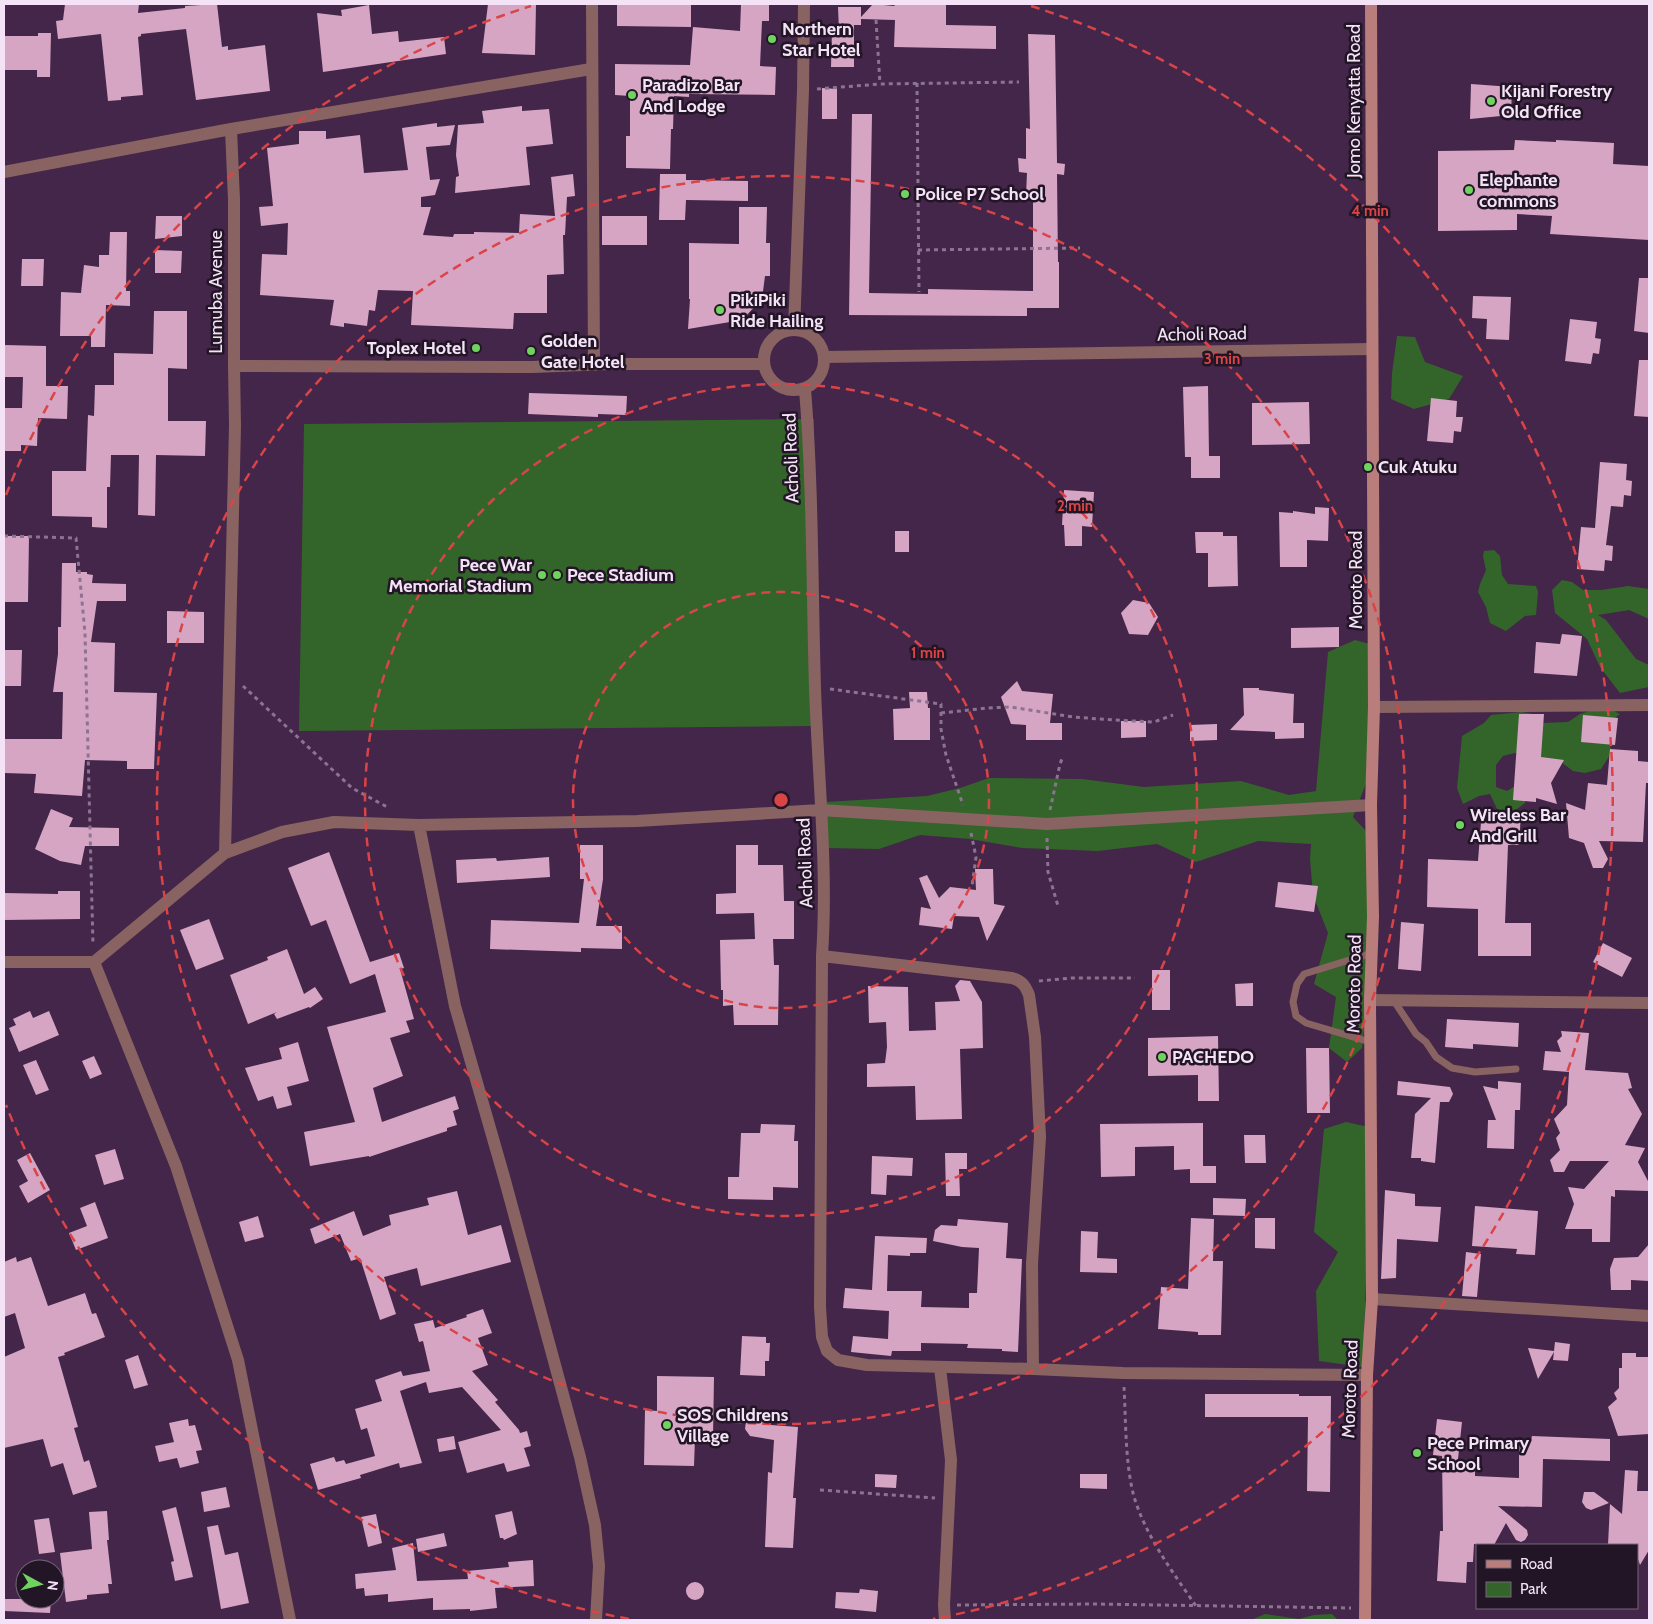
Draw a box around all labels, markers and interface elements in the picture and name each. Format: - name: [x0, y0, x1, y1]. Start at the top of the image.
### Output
- place label: Northern Star Hotel: [782, 18, 861, 61]
- street label: Jomo Kenyatta Road: [1343, 24, 1365, 179]
- marker: Northern Star Hotel: [766, 33, 778, 45]
- place label: Paradizo Bar And Lodge: [642, 74, 740, 117]
- place label: Kijani Forestry Old Office: [1501, 80, 1613, 123]
- marker: Paradizo Bar And Lodge: [626, 89, 638, 101]
- marker: Kijani Forestry Old Office: [1485, 95, 1497, 107]
- place label: Elephante commons: [1479, 169, 1558, 212]
- place label: Police P7 School: [915, 183, 1044, 205]
- marker: Elephante commons: [1463, 184, 1475, 196]
- marker: Police P7 School: [899, 188, 911, 200]
- text: 4 min: [1351, 202, 1389, 220]
- street label: Lumuba Avenue: [205, 230, 227, 354]
- place label: PikiPiki Ride Hailing: [730, 289, 823, 332]
- marker: PikiPiki Ride Hailing: [714, 304, 726, 316]
- street label: Acholi Road: [1157, 322, 1247, 346]
- place label: Golden Gate Hotel: [541, 330, 625, 373]
- place label: Toplex Hotel: [367, 337, 466, 359]
- marker: Toplex Hotel: [470, 342, 482, 354]
- marker: Golden Gate Hotel: [525, 345, 537, 357]
- text: 3 min: [1204, 350, 1240, 368]
- street label: Acholi Road: [778, 413, 804, 503]
- place label: Cuk Atuku: [1378, 456, 1457, 478]
- marker: Cuk Atuku: [1362, 461, 1374, 473]
- text: 2 min: [1057, 497, 1093, 515]
- street label: Moroto Road: [1345, 531, 1367, 629]
- place label: Pece War Memorial Stadium: [389, 554, 532, 597]
- place label: Pece Stadium: [567, 564, 674, 586]
- marker: Pece War Memorial Stadium: [536, 569, 548, 581]
- marker: Pece Stadium: [551, 569, 563, 581]
- text: 1 min: [911, 644, 945, 662]
- centre of rings: [772, 791, 790, 809]
- place label: Wireless Bar And Grill: [1470, 804, 1566, 847]
- street label: Acholi Road: [792, 818, 818, 908]
- marker: Wireless Bar And Grill: [1454, 819, 1466, 831]
- street label: Moroto Road: [1342, 935, 1366, 1033]
- place label: PACHEDO: [1172, 1046, 1254, 1068]
- marker: PACHEDO: [1156, 1051, 1168, 1063]
- street label: Moroto Road: [1337, 1339, 1363, 1439]
- place label: SOS Childrens Village: [677, 1404, 789, 1447]
- marker: SOS Childrens Village: [661, 1419, 673, 1431]
- place label: Pece Primary School: [1427, 1432, 1530, 1475]
- marker: Pece Primary School: [1411, 1447, 1423, 1459]
- legend: [1476, 1544, 1638, 1609]
- text: Road: [1520, 1555, 1553, 1573]
- north arrow: [15, 1559, 65, 1609]
- text: N: [43, 1580, 62, 1592]
- text: Park: [1520, 1580, 1547, 1598]

